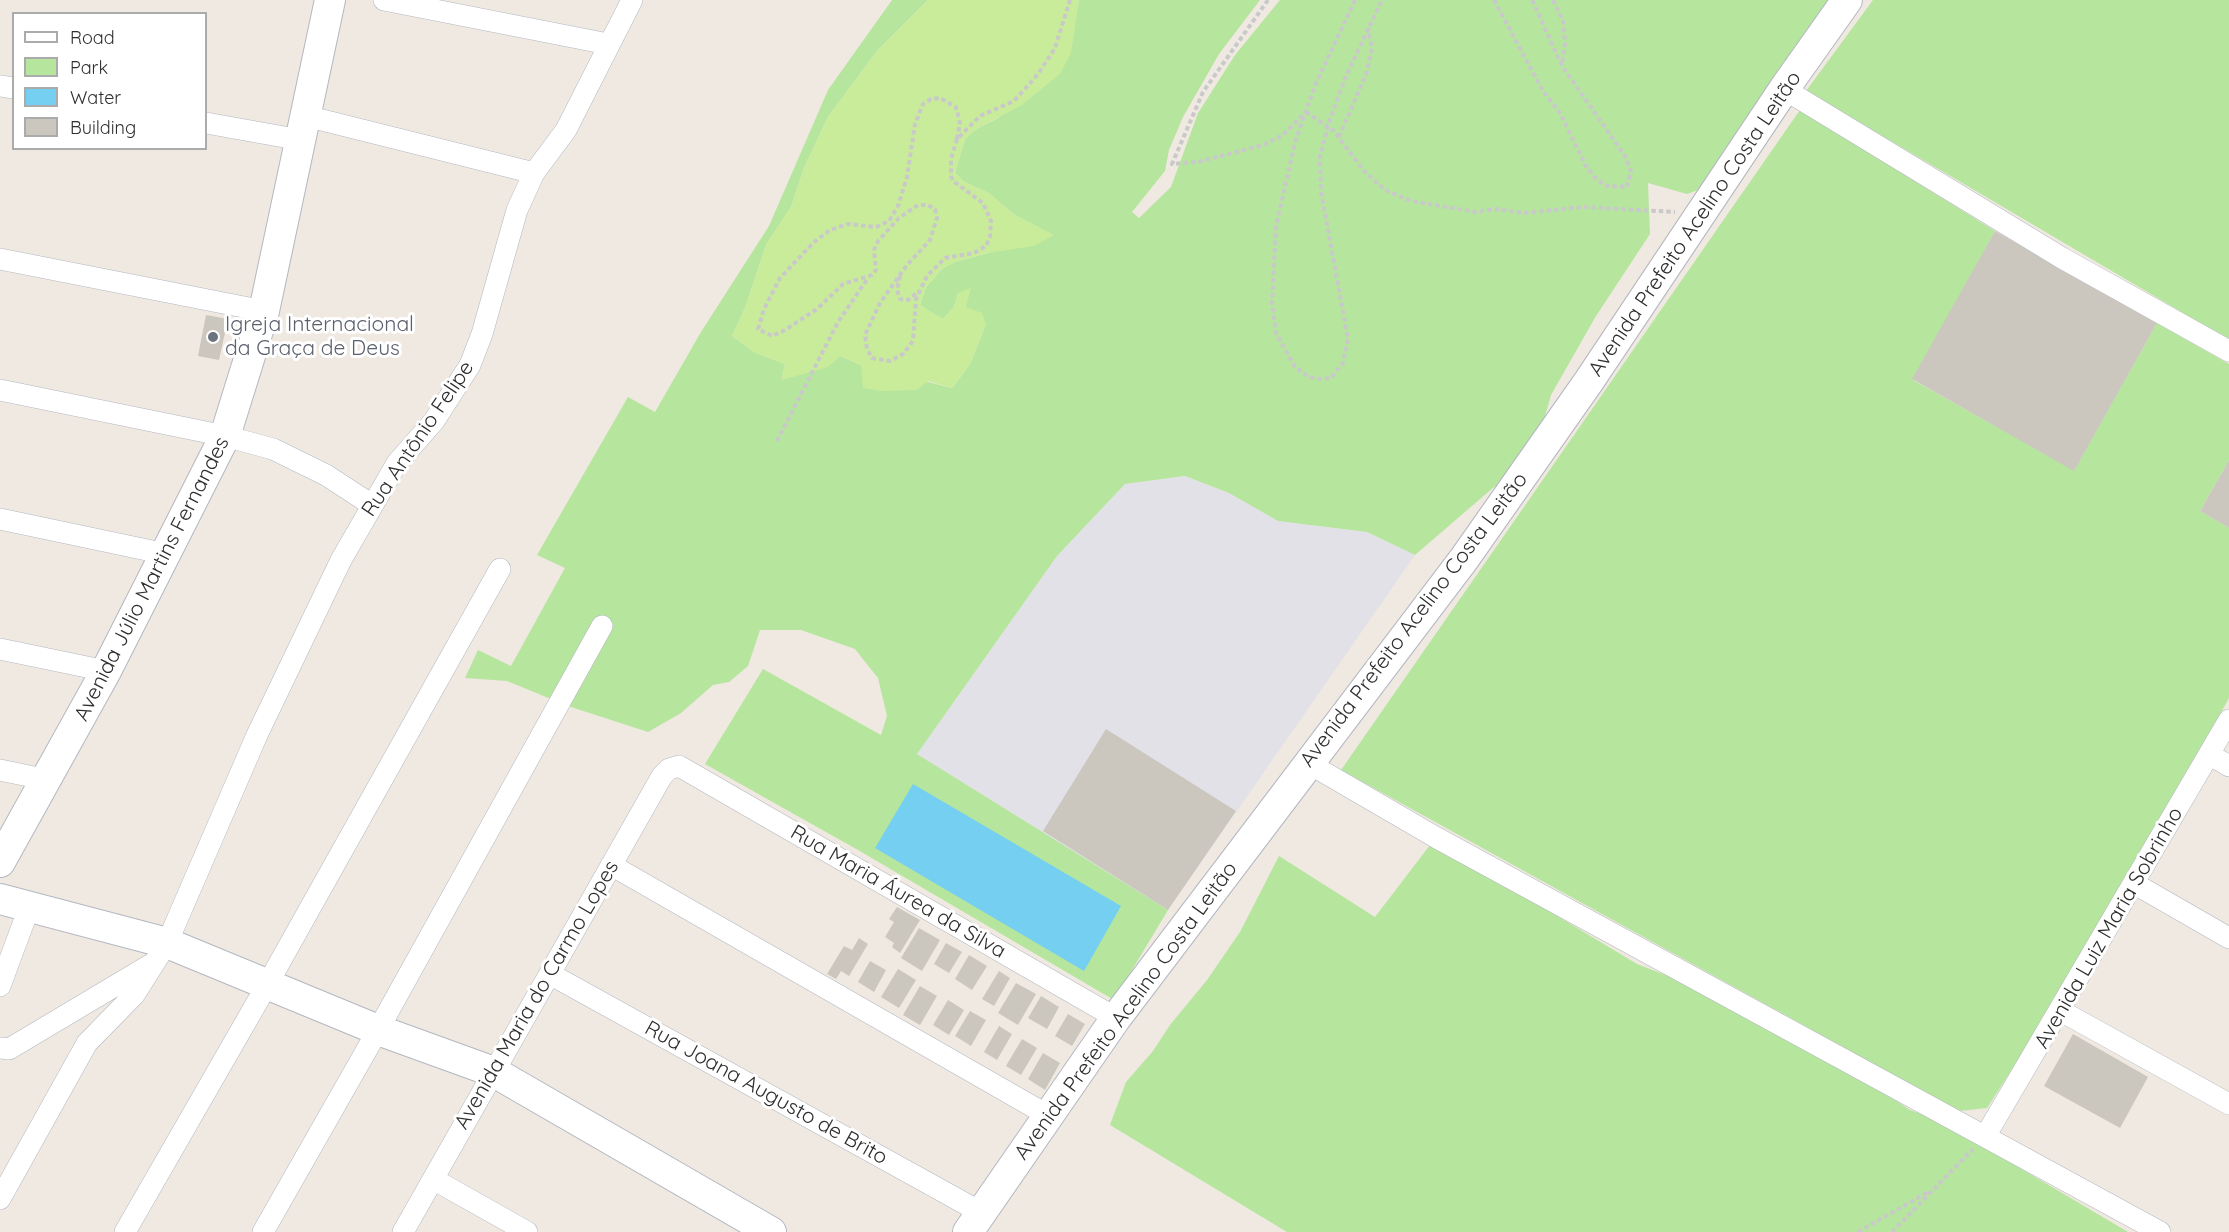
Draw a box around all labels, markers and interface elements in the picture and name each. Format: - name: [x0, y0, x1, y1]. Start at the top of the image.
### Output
- legend: [12, 12, 207, 150]
- text: Road: [70, 26, 115, 49]
- text: Park: [70, 56, 108, 79]
- street label: Avenida Prefeito Acelino Costa Leitão: [1583, 67, 1807, 381]
- text: Water: [70, 86, 121, 109]
- text: Building: [70, 116, 136, 139]
- place label: Igreja Internacional da Graça de Deus: [225, 312, 414, 362]
- marker: Igreja Internacional da Graça de Deus: [206, 330, 220, 344]
- street label: Rua Antônio Felipe: [357, 356, 479, 522]
- street label: Avenida Júlio Martins Fernandes: [69, 433, 235, 725]
- street label: Avenida Prefeito Acelino Costa Leitão: [1295, 468, 1533, 772]
- street label: Avenida Luiz Maria Sobrinho: [2029, 803, 2189, 1053]
- street label: Rua Maria Áurea da Silva: [786, 820, 1010, 964]
- street label: Avenida Maria do Carmo Lopes: [450, 856, 624, 1134]
- street label: Avenida Prefeito Acelino Costa Leitão: [1009, 857, 1243, 1165]
- street label: Rua Joana Augusto de Brito: [640, 1016, 892, 1170]

